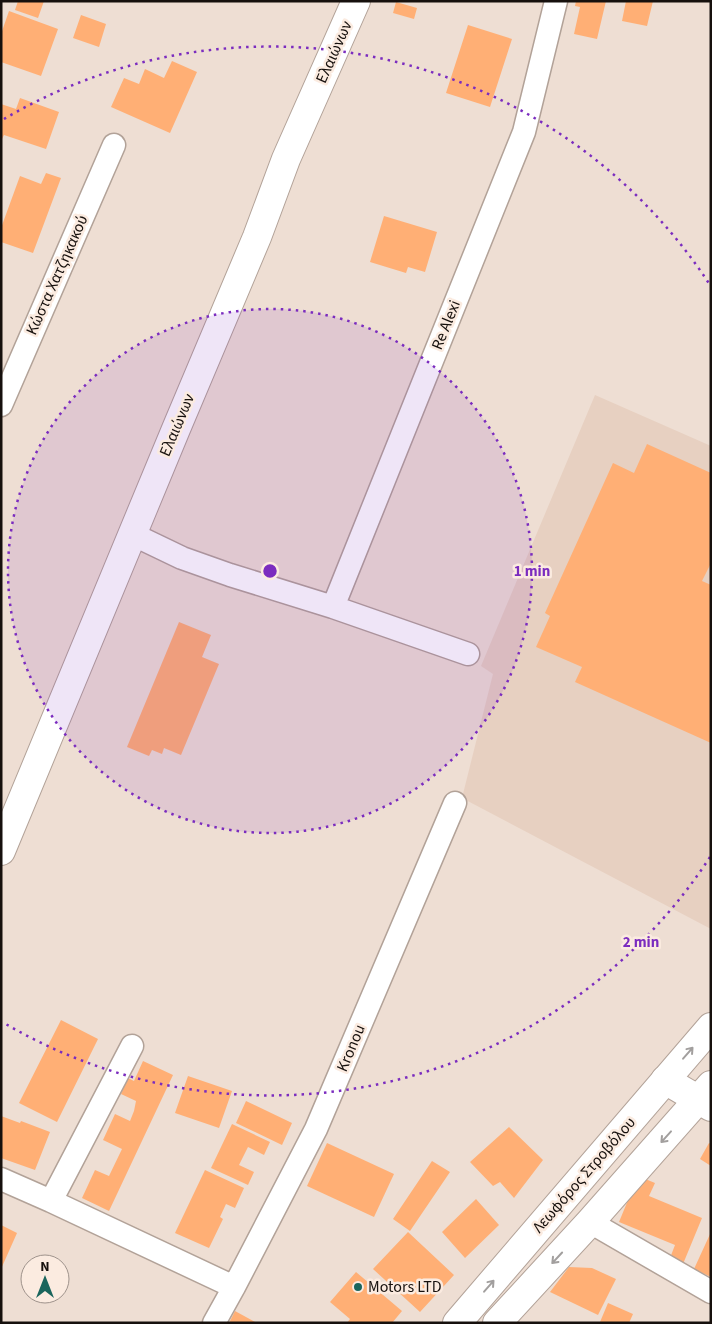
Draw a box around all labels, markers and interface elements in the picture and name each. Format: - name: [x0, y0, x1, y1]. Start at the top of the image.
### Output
- street label: Ελαιώνων: [310, 17, 358, 87]
- street label: Κώστα Χατζηκακού: [21, 212, 93, 338]
- street label: Re Alexi: [426, 297, 466, 353]
- street label: Ελαιώνων: [154, 390, 200, 460]
- text: 1 min: [514, 561, 550, 582]
- centre of rings: [261, 562, 279, 580]
- text: 2 min: [623, 932, 659, 953]
- street label: Kronou: [331, 1021, 371, 1075]
- one-way arrow: [682, 1047, 694, 1060]
- street label: Λεωφόρος Στροβόλου: [527, 1112, 641, 1238]
- one-way arrow: [660, 1130, 672, 1143]
- one-way arrow: [551, 1251, 563, 1264]
- north arrow: [20, 1254, 70, 1304]
- text: N: [40, 1257, 50, 1277]
- place label: Motors LTD: [368, 1276, 442, 1298]
- one-way arrow: [483, 1279, 494, 1292]
- marker: Motors LTD: [352, 1281, 364, 1293]

